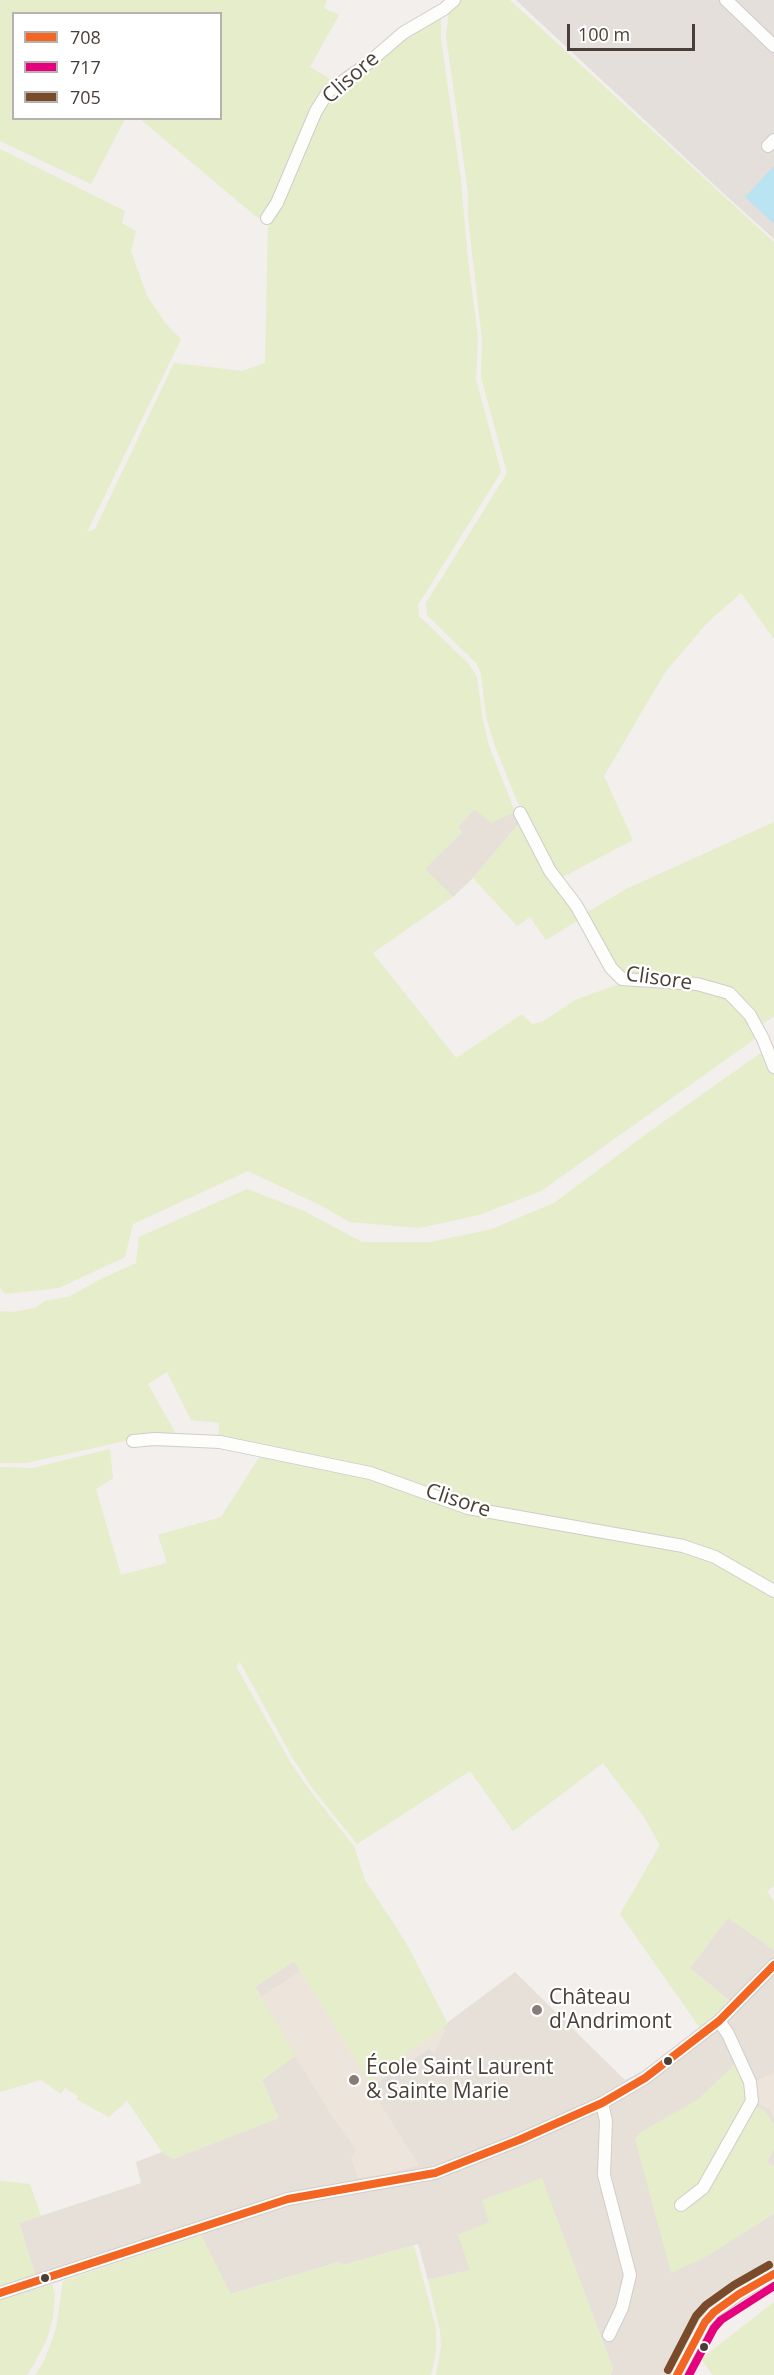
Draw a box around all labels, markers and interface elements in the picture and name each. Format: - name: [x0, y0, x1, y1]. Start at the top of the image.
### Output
- legend: [12, 12, 222, 120]
- scale bar: [570, 12, 698, 50]
- text: 100 m: [578, 22, 630, 46]
- text: 708: [70, 25, 101, 49]
- street label: Clisore: [318, 47, 384, 109]
- text: 717: [70, 55, 101, 79]
- text: 705: [70, 85, 101, 109]
- street label: Clisore: [624, 962, 694, 996]
- street label: Clisore: [422, 1479, 494, 1523]
- place label: Château d'Andrimont: [549, 1985, 672, 2035]
- marker: Château d'Andrimont: [530, 2003, 544, 2017]
- place label: École Saint Laurent & Sainte Marie: [366, 2055, 553, 2105]
- unlabelled marker: [662, 2055, 674, 2067]
- marker: École Saint Laurent & Sainte Marie: [347, 2073, 361, 2087]
- unlabelled marker: [39, 2272, 51, 2284]
- unlabelled marker: [698, 2341, 710, 2353]

